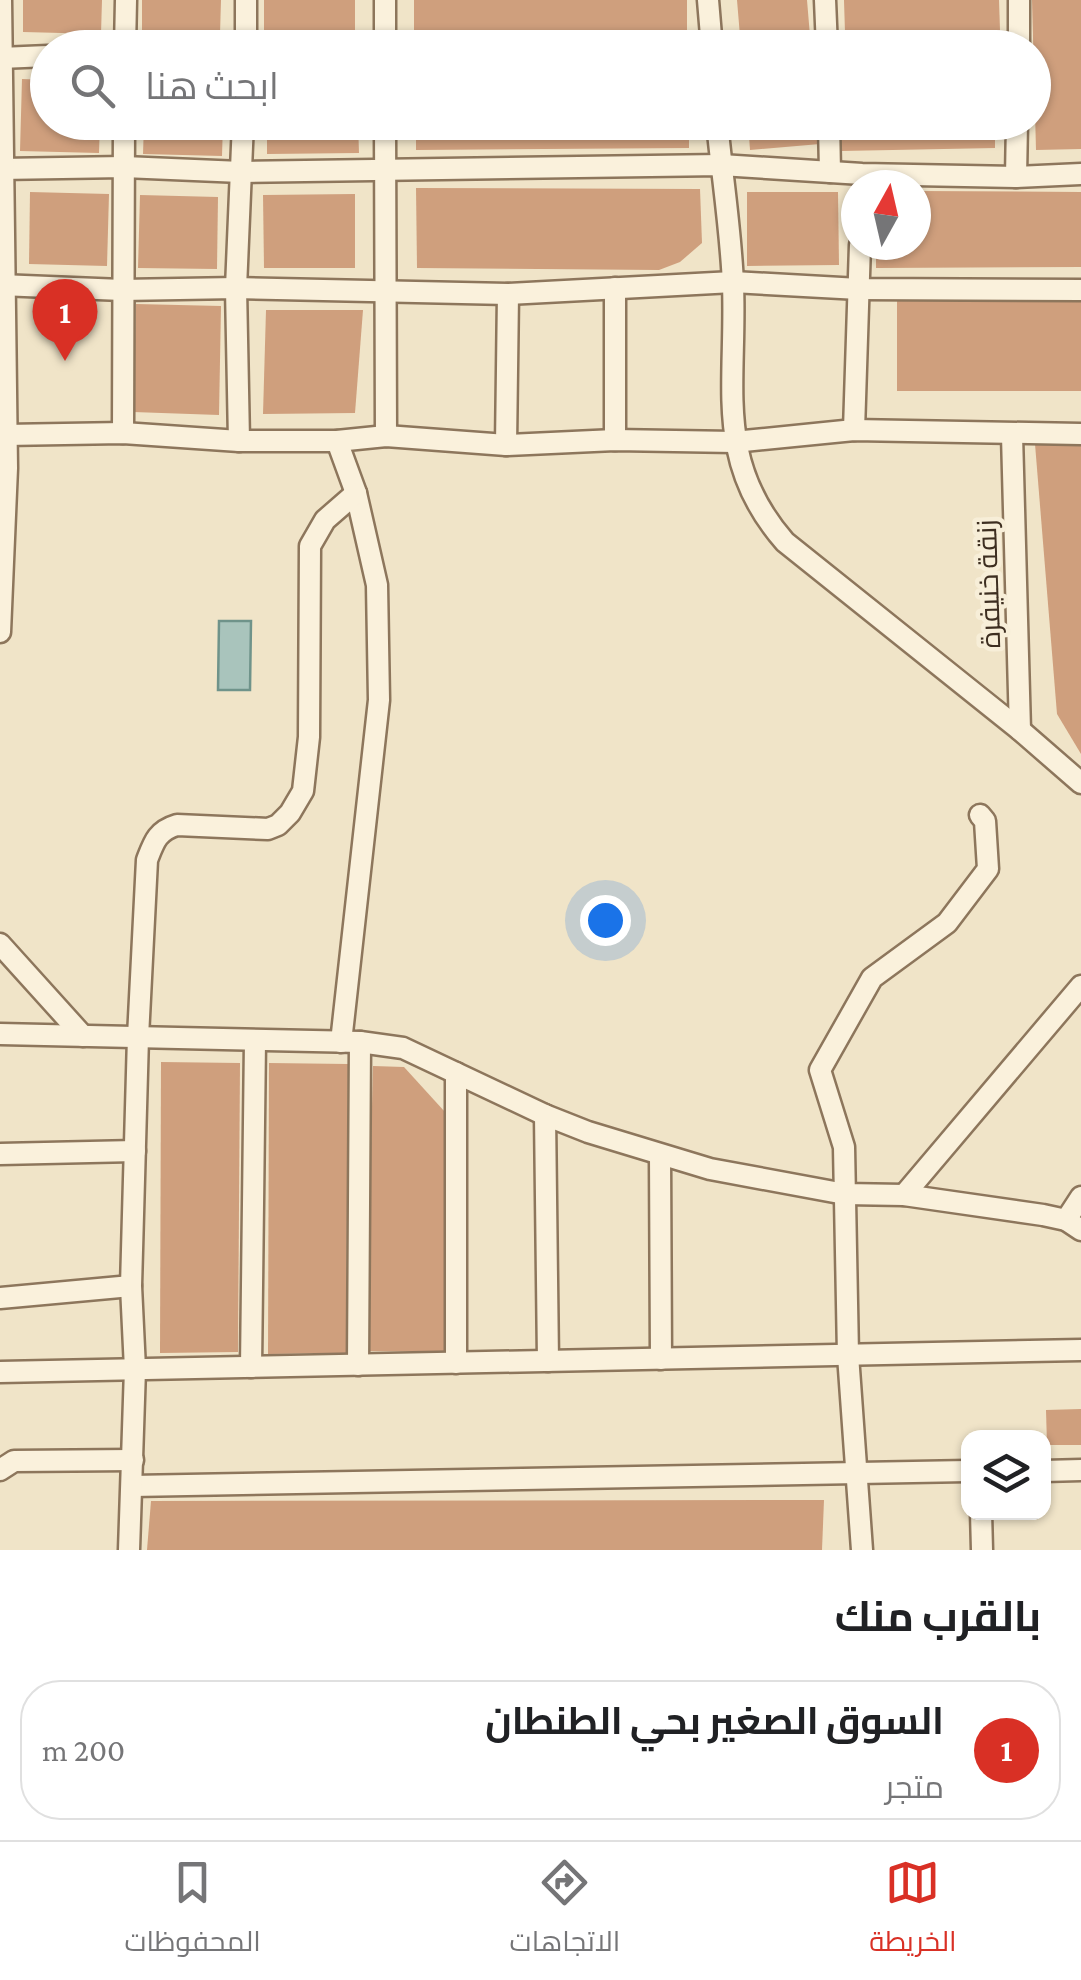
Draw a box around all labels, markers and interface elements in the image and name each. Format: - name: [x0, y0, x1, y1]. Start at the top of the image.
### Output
- search box: [30, 30, 1051, 140]
- icon: search: [65, 58, 120, 113]
- text: ابحث هنا: [145, 65, 279, 107]
- north arrow: [841, 170, 931, 260]
- pin: 1: [32, 278, 98, 361]
- street label: زنقة خنيفرة: [971, 519, 1006, 649]
- your location: [580, 895, 631, 946]
- map controls: [961, 1430, 1051, 1520]
- button: layers: [961, 1430, 1051, 1520]
- text: بالقرب منك: [835, 1593, 1041, 1640]
- text: السوق الصغير بحي الطنطان: [485, 1700, 944, 1742]
- text: 200 m: [42, 1732, 125, 1768]
- text: 1: [1001, 1732, 1012, 1768]
- text: متجر: [885, 1769, 944, 1805]
- tab: المحفوظات: [124, 1855, 261, 1967]
- tab: الاتجاهات: [510, 1855, 620, 1967]
- tab: الخريطة: [869, 1855, 957, 1967]

